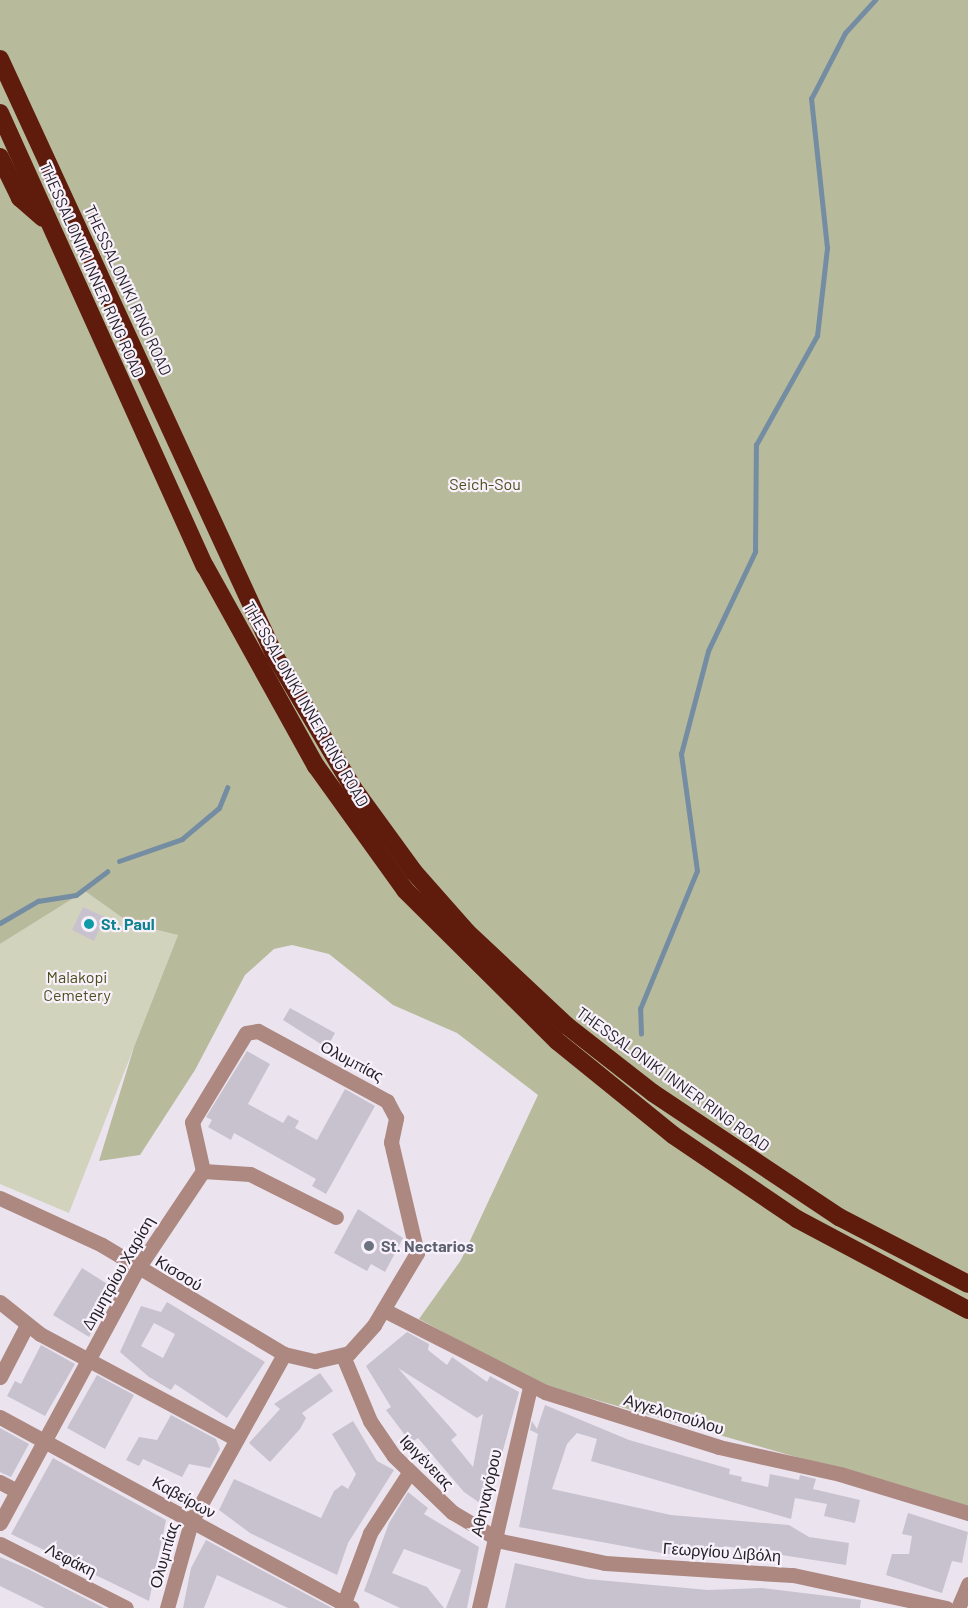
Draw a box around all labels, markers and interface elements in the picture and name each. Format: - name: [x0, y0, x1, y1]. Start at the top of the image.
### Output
- street label: THESSALONIKI INNER RING ROAD: [36, 159, 148, 381]
- street label: THESSALONIKI RING ROAD: [80, 202, 176, 378]
- park label: Seich-Sou: [449, 474, 521, 494]
- street label: THESSALONIKI INNER RING ROAD: [239, 598, 373, 810]
- place label: St. Paul: [101, 914, 155, 934]
- marker: St. Paul: [82, 917, 96, 931]
- park label: Malakopi Cemetery: [43, 967, 111, 1005]
- street label: THESSALONIKI INNER RING ROAD: [573, 1003, 773, 1155]
- street label: Ολυμπίας: [317, 1036, 387, 1086]
- street label: Δημητρίου Χαρίση: [78, 1213, 158, 1333]
- place label: St. Nectarios: [381, 1236, 474, 1256]
- marker: St. Nectarios: [362, 1239, 376, 1253]
- street label: Κισσού: [152, 1251, 206, 1295]
- street label: Αγγελοπούλου: [622, 1390, 726, 1438]
- street label: Ιφιγένειας: [396, 1430, 458, 1494]
- street label: Αθηναγόρου: [467, 1447, 505, 1539]
- street label: Καβείρων: [149, 1472, 219, 1522]
- street label: Ολυμπίας: [145, 1519, 183, 1591]
- street label: Γεωργίου Διβόλη: [662, 1538, 782, 1566]
- street label: Λεφάκη: [42, 1539, 100, 1581]

